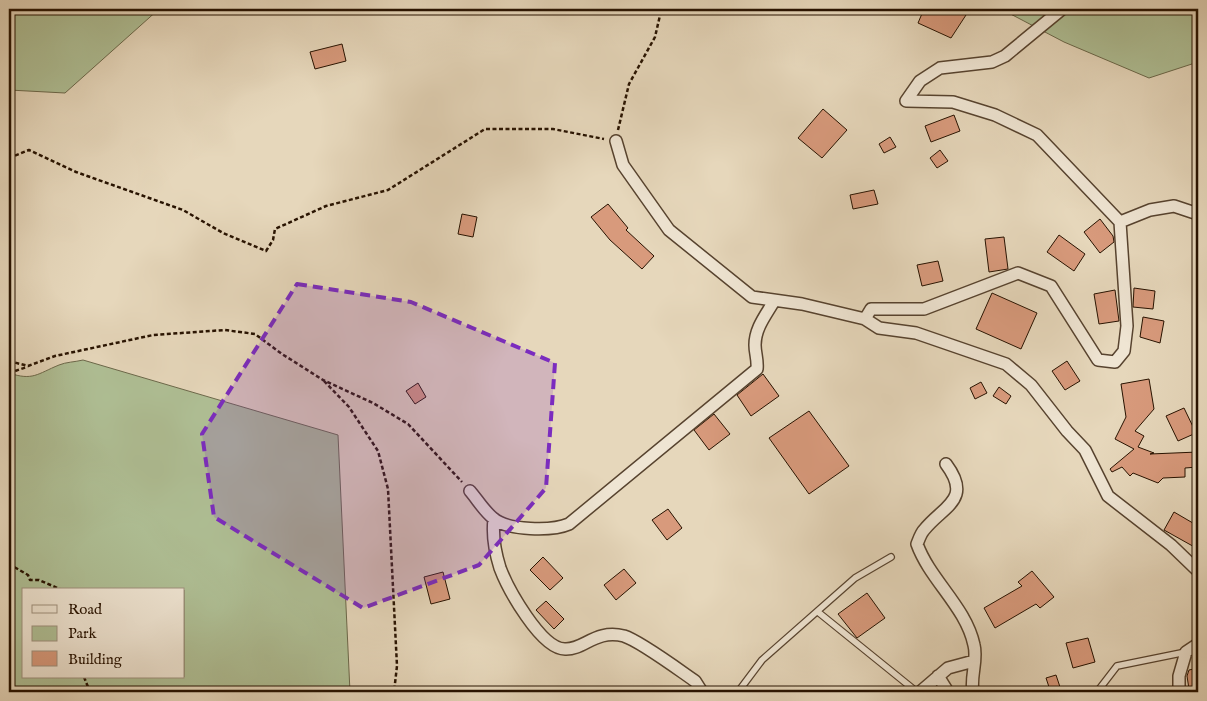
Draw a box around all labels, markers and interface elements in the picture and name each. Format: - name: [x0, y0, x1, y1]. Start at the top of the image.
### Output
- legend: [22, 588, 185, 678]
- text: Road: [68, 600, 103, 619]
- text: Park: [68, 624, 98, 643]
- text: Building: [68, 650, 123, 669]

